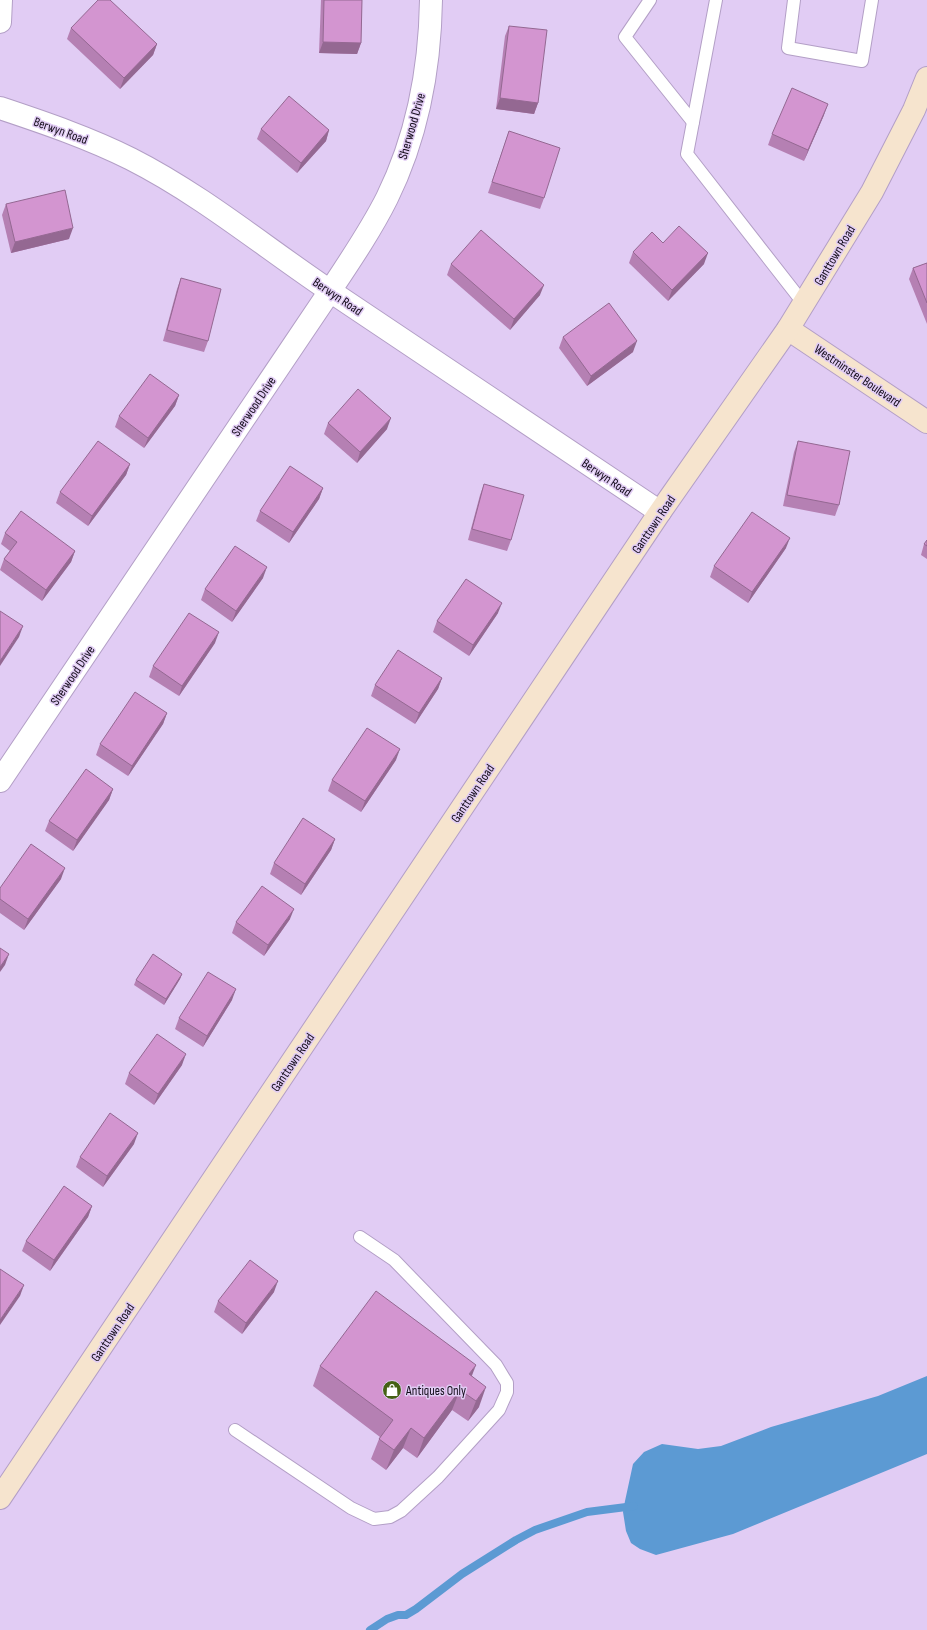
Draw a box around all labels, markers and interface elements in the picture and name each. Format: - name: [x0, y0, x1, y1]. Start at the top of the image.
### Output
- street label: Sherwood Drive: [395, 91, 429, 161]
- street label: Berwyn Road: [31, 114, 90, 148]
- street label: Ganttown Road: [811, 223, 859, 288]
- street label: Berwyn Road: [310, 274, 365, 319]
- street label: Westminster Boulevard: [811, 341, 904, 411]
- street label: Sherwood Drive: [228, 374, 280, 439]
- street label: Berwyn Road: [579, 455, 634, 500]
- street label: Ganttown Road: [629, 492, 679, 557]
- street label: Sherwood Drive: [47, 643, 99, 708]
- street label: Ganttown Road: [448, 761, 498, 826]
- street label: Ganttown Road: [268, 1030, 318, 1095]
- street label: Ganttown Road: [88, 1300, 138, 1365]
- shop icon: Antiques Only: [381, 1379, 403, 1401]
- place label: Antiques Only: [405, 1383, 466, 1399]

